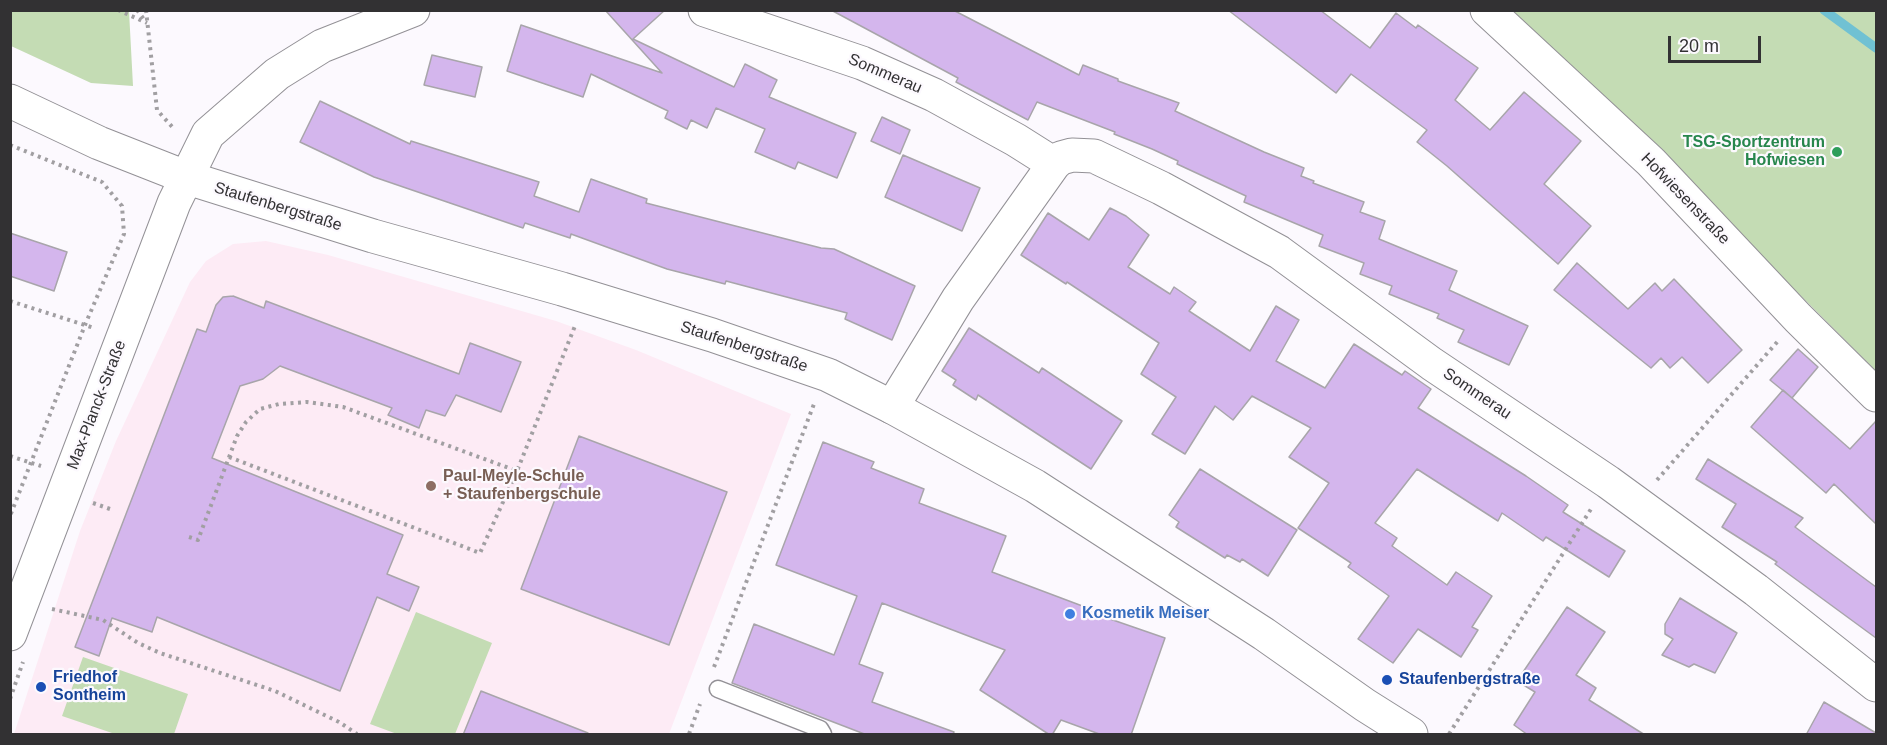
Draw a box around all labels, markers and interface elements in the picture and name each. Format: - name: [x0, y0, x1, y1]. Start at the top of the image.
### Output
- scale bar: [1671, 24, 1764, 62]
- text: 20 m: [1679, 36, 1719, 56]
- street label: Sommerau: [845, 50, 925, 98]
- place label: TSG-Sportzentrum Hofwiesen: [1683, 133, 1825, 171]
- marker: TSG-Sportzentrum Hofwiesen: [1830, 145, 1844, 159]
- street label: Hofwiesenstraße: [1636, 149, 1734, 249]
- street label: Staufenbergstraße: [212, 178, 344, 236]
- street label: Staufenbergstraße: [678, 317, 810, 377]
- street label: Max-Planck-Straße: [64, 338, 130, 472]
- street label: Sommerau: [1439, 364, 1515, 424]
- place label: Paul-Meyle-Schule + Staufenbergschule: [443, 467, 601, 505]
- marker: Paul-Meyle-Schule + Staufenbergschule: [424, 479, 438, 493]
- place label: Kosmetik Meiser: [1082, 604, 1209, 624]
- marker: Kosmetik Meiser: [1063, 607, 1077, 621]
- place label: Friedhof Sontheim: [53, 668, 126, 706]
- place label: Staufenbergstraße: [1399, 670, 1540, 690]
- marker: Staufenbergstraße: [1380, 673, 1394, 687]
- marker: Friedhof Sontheim: [34, 680, 48, 694]

